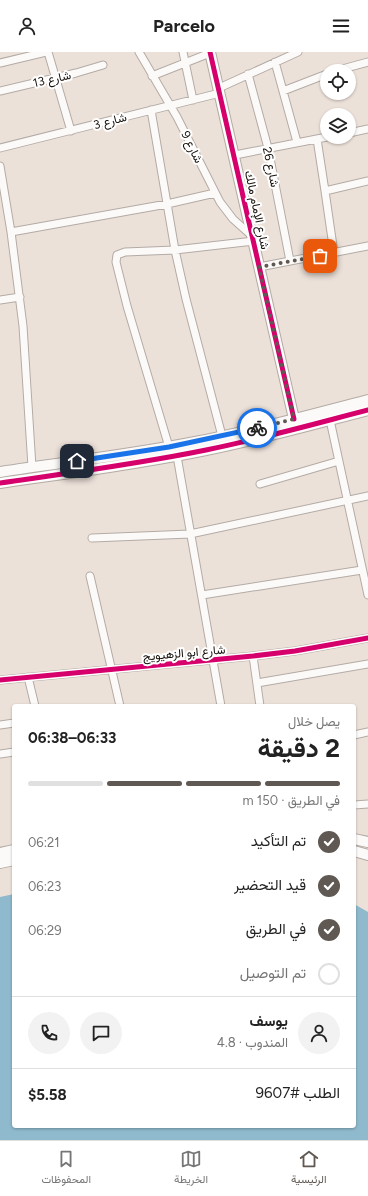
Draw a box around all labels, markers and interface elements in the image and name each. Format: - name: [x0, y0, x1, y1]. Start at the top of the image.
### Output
- icon: person: [16, 15, 38, 37]
- text: Parcelo: [153, 15, 215, 37]
- icon: menu: [330, 15, 352, 37]
- map controls: [320, 64, 356, 144]
- button: locate: [320, 64, 356, 100]
- street label: شارع 13: [32, 68, 73, 92]
- button: layers: [320, 108, 356, 144]
- street label: شارع 3: [92, 110, 129, 134]
- street label: شارع 9: [176, 129, 206, 166]
- street label: شارع 26: [258, 146, 282, 189]
- street label: شارع الإمام مالك: [240, 169, 272, 251]
- pin: [303, 239, 337, 273]
- icon: bag: [309, 245, 331, 267]
- courier: [237, 408, 277, 448]
- icon: bike: [246, 417, 268, 439]
- pin: [60, 444, 94, 478]
- icon: home: [66, 450, 88, 472]
- street label: شارع ابو الزهيويج: [142, 642, 226, 666]
- text: يصل خلال: [288, 714, 340, 729]
- text: 06:33–06:38: [28, 729, 116, 747]
- text: 2 دقيقة: [257, 732, 340, 764]
- text: في الطريق · 150 m: [243, 793, 340, 808]
- icon: check: [318, 831, 340, 853]
- text: تم التأكيد: [251, 832, 306, 850]
- text: 06:21: [28, 835, 60, 850]
- icon: check: [318, 875, 340, 897]
- text: قيد التحضير: [234, 876, 306, 894]
- text: 06:23: [28, 879, 61, 894]
- icon: check: [318, 919, 340, 941]
- text: في الطريق: [246, 920, 306, 938]
- text: 06:29: [28, 923, 62, 938]
- text: تم التوصيل: [240, 964, 306, 982]
- button: phone: [28, 1012, 70, 1054]
- button: chat: [80, 1012, 122, 1054]
- text: يوسف: [250, 1012, 288, 1030]
- button: person: [298, 1012, 340, 1054]
- text: المندوب · 4.8: [217, 1035, 288, 1050]
- text: الطلب #9607: [256, 1084, 340, 1102]
- text: $5.58: [28, 1086, 67, 1104]
- tab: المحفوظات: [42, 1148, 91, 1189]
- tab: الخريطة: [174, 1148, 208, 1189]
- tab: الرئيسية: [291, 1148, 327, 1189]

